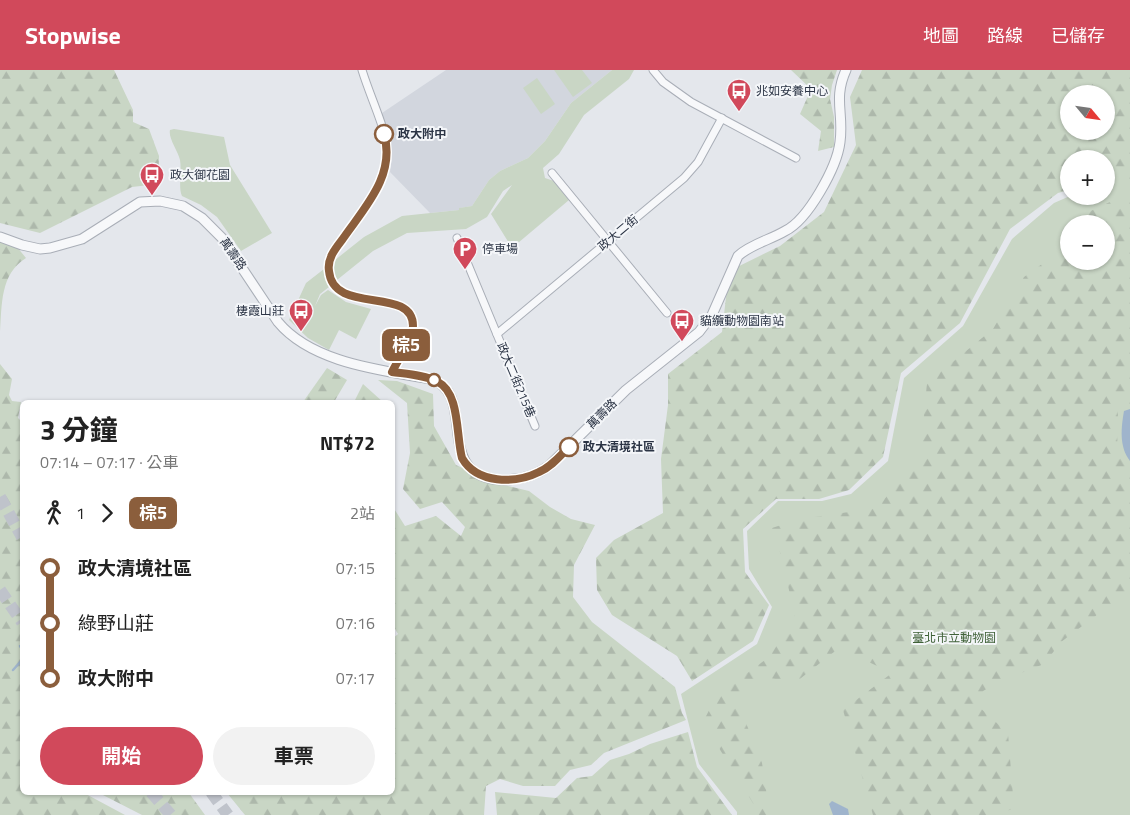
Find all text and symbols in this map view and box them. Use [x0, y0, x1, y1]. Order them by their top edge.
text: Stopwise [25, 17, 121, 53]
text: 地圖 [923, 22, 959, 49]
text: 路線 [987, 22, 1023, 49]
text: 已儲存 [1051, 22, 1105, 49]
bus stop icon: 兆如安養中心 [726, 78, 752, 112]
place label: 兆如安養中心 [756, 81, 828, 100]
north arrow [1060, 85, 1115, 140]
map controls [1060, 85, 1115, 270]
marker: 政大附中 [374, 124, 394, 144]
place label: 政大附中 [398, 124, 446, 143]
button: + [1060, 150, 1115, 205]
bus stop icon: 政大御花園 [139, 162, 165, 196]
place label: 政大御花園 [170, 165, 230, 184]
street label: 政大二街 [593, 210, 642, 255]
button: − [1060, 215, 1115, 270]
street label: 萬壽路 [215, 234, 252, 274]
parking icon: 停車場 [452, 236, 478, 270]
place label: 停車場 [482, 239, 518, 258]
bus stop icon: 棲霞山莊 [288, 298, 314, 332]
place label: 棲霞山莊 [236, 301, 284, 320]
bus stop icon: 貓纜動物園南站 [669, 308, 695, 342]
place label: 貓纜動物園南站 [700, 311, 784, 330]
line badge: 棕5 [384, 329, 428, 361]
text: 棕5 [392, 331, 420, 358]
street label: 政大二街215巷 [492, 339, 541, 420]
unlabelled marker [427, 373, 441, 387]
street label: 萬壽路 [582, 394, 621, 433]
text: 3 分鐘 [40, 408, 118, 451]
text: NT$72 [320, 428, 375, 457]
marker: 政大清境社區 [559, 437, 579, 457]
place label: 政大清境社區 [583, 437, 655, 456]
text: 07:14 – 07:17 · 公車 [40, 450, 178, 474]
icon: walk [40, 499, 68, 527]
icon: forward [93, 499, 121, 527]
text: 棕5 [139, 499, 167, 526]
text: 1 [76, 501, 85, 525]
text: 2站 [350, 501, 375, 525]
text: 政大清境社區 [78, 553, 192, 582]
text: 07:15 [336, 556, 375, 580]
text: 綠野山莊 [78, 608, 154, 637]
text: 07:16 [336, 611, 375, 635]
park label: 臺北市立動物園 [912, 628, 996, 647]
text: 政大附中 [78, 663, 154, 692]
text: 07:17 [336, 666, 375, 690]
button: 開始 [40, 727, 203, 785]
button: 車票 [213, 727, 375, 785]

